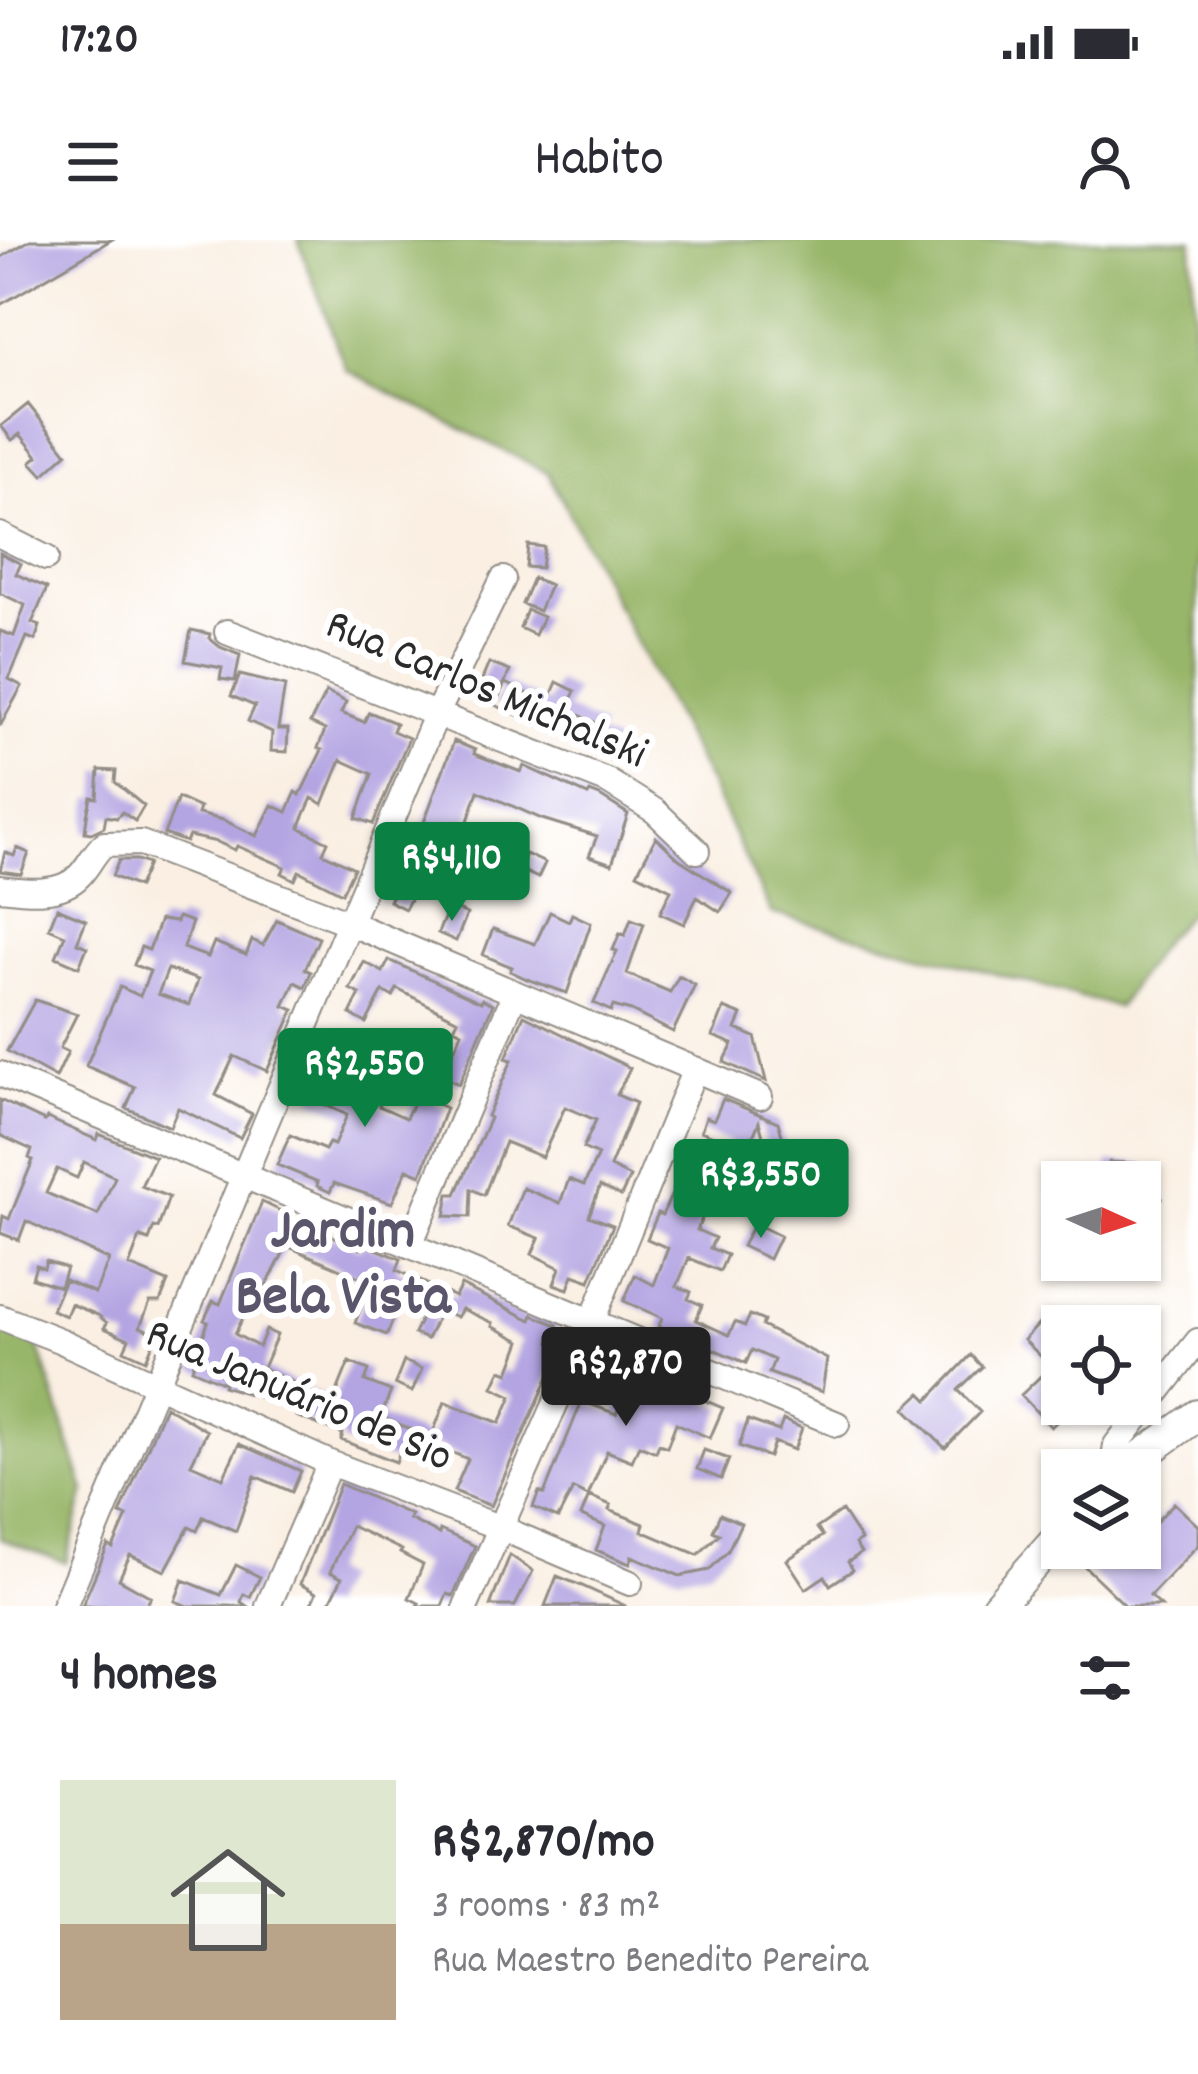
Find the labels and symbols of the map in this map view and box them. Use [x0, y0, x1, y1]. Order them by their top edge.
street label: Rua Carlos Michalski [314, 595, 656, 789]
pin: R$4,110 [341, 822, 563, 924]
pin: R$2,550 [254, 1028, 476, 1130]
pin: R$3,550 [650, 1139, 872, 1241]
north arrow [1041, 1161, 1161, 1281]
district label: Jardim Bela Vista [235, 1194, 453, 1342]
street label: Rua Januário de Sio [135, 1305, 461, 1491]
pin: R$2,870 [515, 1327, 737, 1429]

